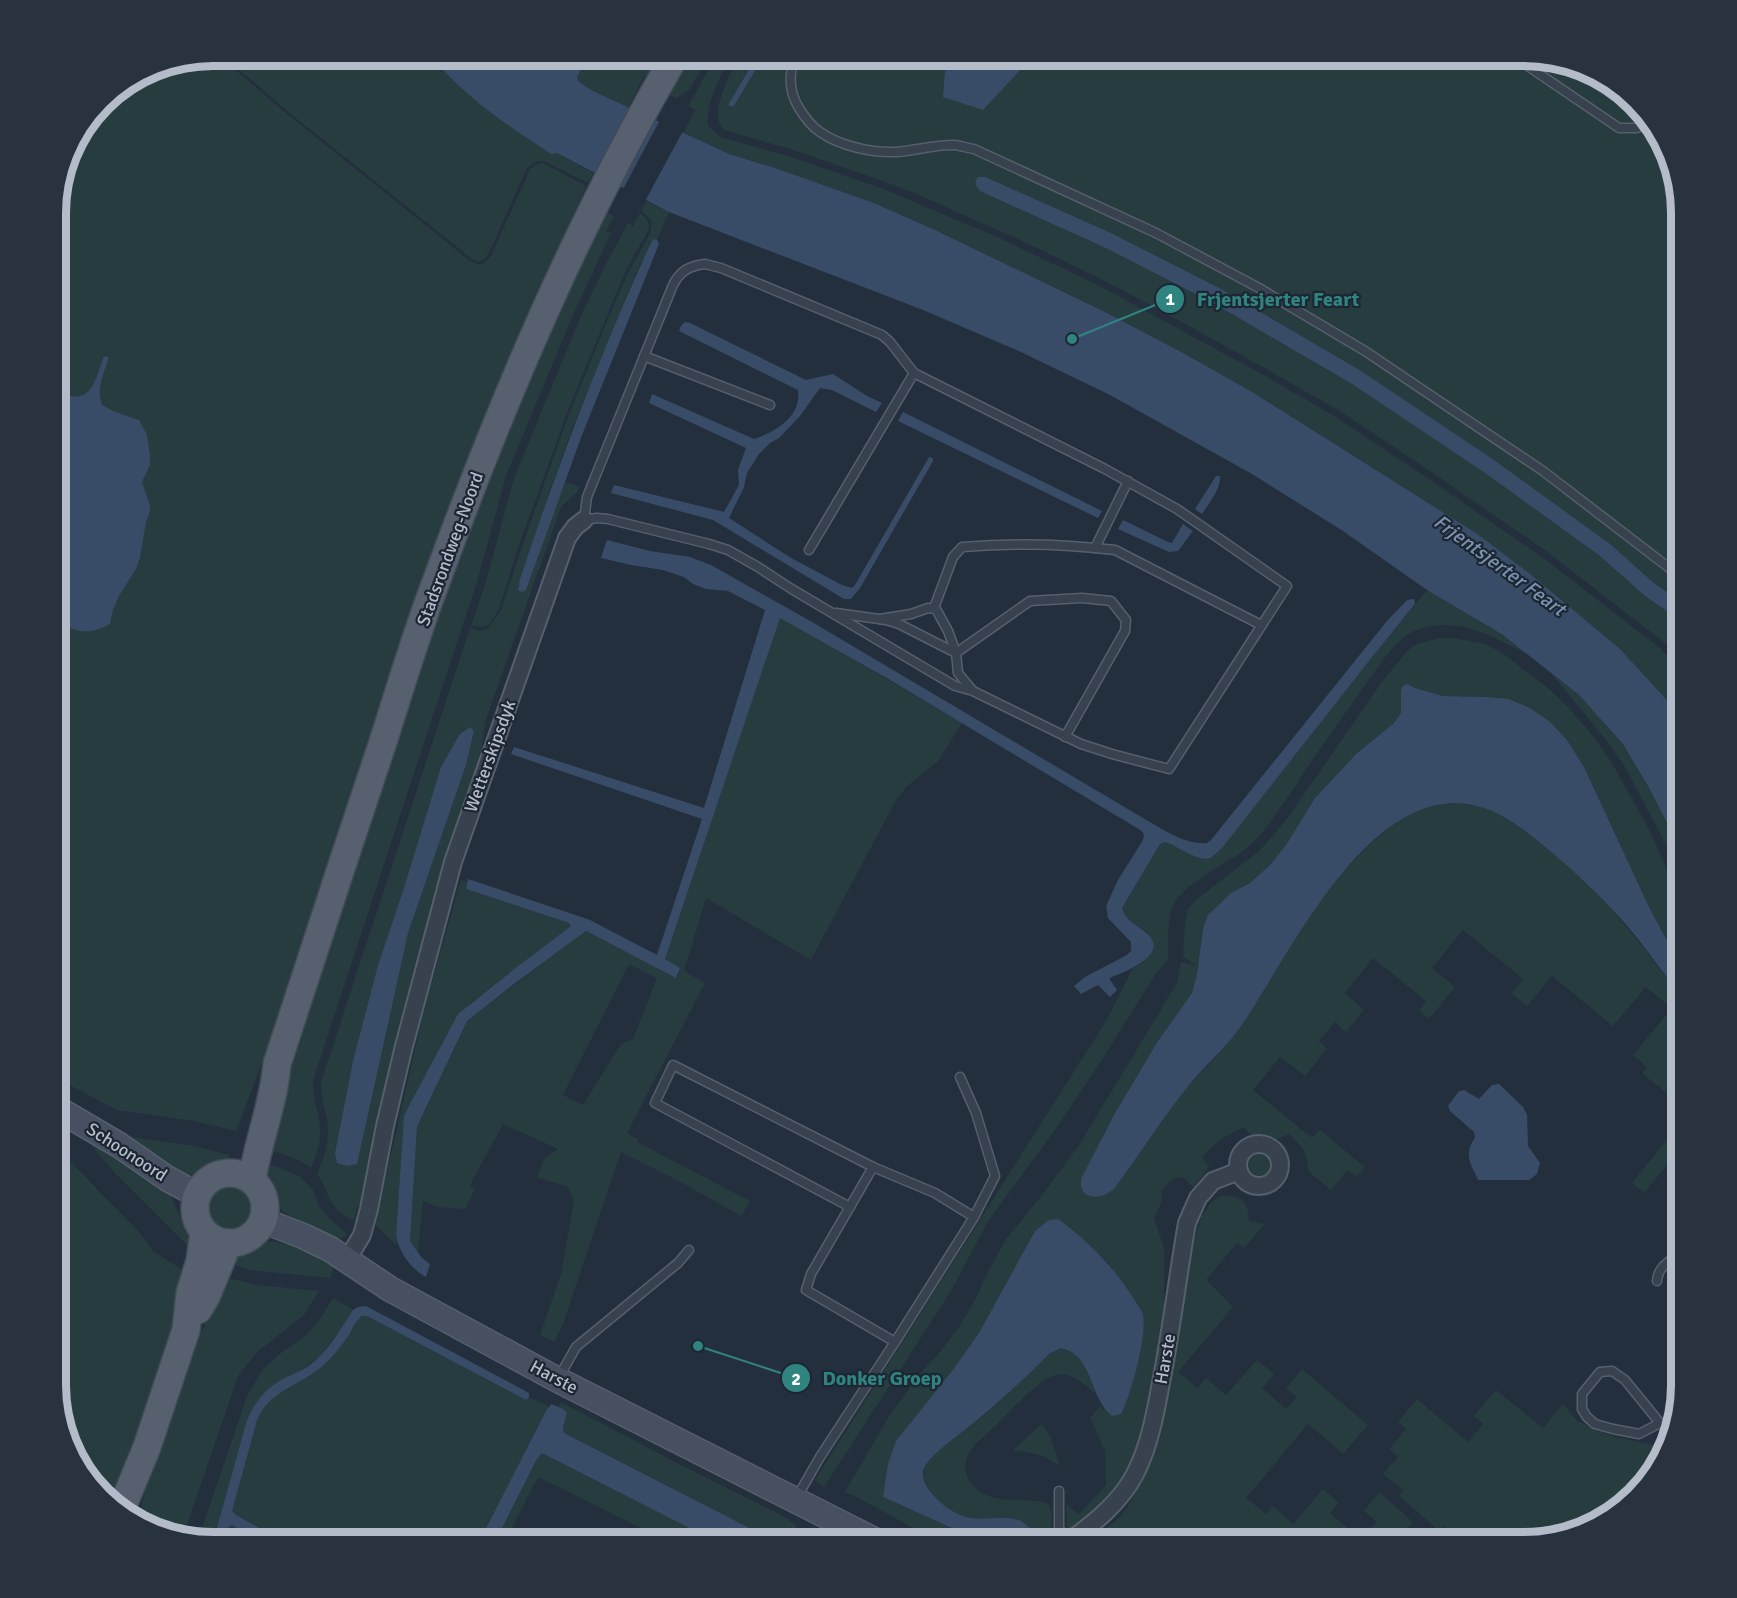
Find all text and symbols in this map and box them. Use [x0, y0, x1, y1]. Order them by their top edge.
callout: Frjentsjerter Feart [1155, 280, 1371, 318]
text: Frjentsjerter Feart [1197, 287, 1360, 312]
text: 1 [1165, 288, 1175, 310]
street label: Stadsrondweg-Noord [412, 469, 488, 629]
water label: Frjentsjerter Feart [1429, 509, 1572, 623]
street label: Wetterskipsdyk [460, 697, 520, 815]
street label: Schoonoord [83, 1118, 171, 1186]
street label: Harste [1150, 1332, 1180, 1386]
street label: Harste [526, 1355, 582, 1399]
callout: Donker Groep [781, 1359, 954, 1397]
text: Donker Groep [823, 1366, 942, 1391]
text: 2 [791, 1368, 801, 1390]

